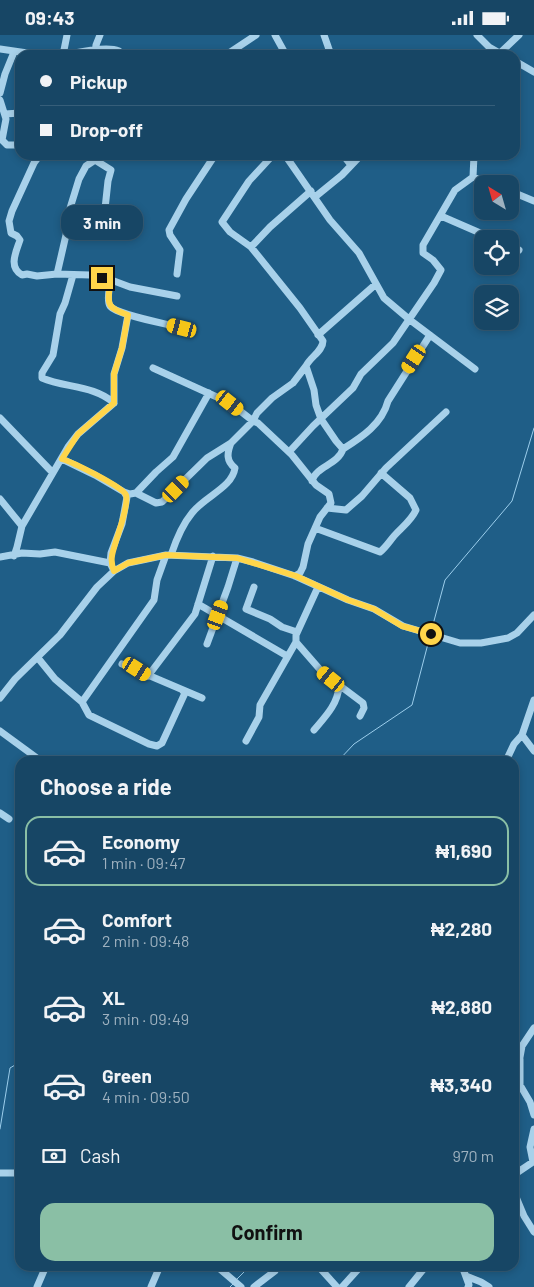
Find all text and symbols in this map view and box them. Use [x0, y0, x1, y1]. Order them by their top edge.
text: 09:43 [25, 6, 75, 29]
text: Pickup [70, 70, 128, 93]
text: Drop-off [70, 118, 143, 141]
north arrow [474, 175, 519, 220]
map controls [474, 175, 519, 330]
callout: 3 min [61, 205, 143, 241]
text: 3 min [83, 213, 121, 232]
button: locate [474, 230, 519, 275]
route end [91, 267, 113, 289]
button: layers [474, 285, 519, 330]
car [165, 317, 198, 339]
car [399, 342, 428, 376]
car [213, 388, 246, 418]
car [160, 473, 191, 505]
car [205, 598, 230, 632]
route start [420, 623, 442, 645]
car [120, 655, 153, 683]
car [314, 664, 347, 694]
text: Choose a ride [40, 773, 172, 799]
icon: car [42, 829, 87, 874]
text: Economy [102, 830, 180, 853]
text: ₦1,690 [435, 839, 492, 862]
text: 1 min · 09:47 [102, 853, 185, 872]
icon: car [42, 907, 87, 952]
text: Comfort [102, 908, 172, 931]
text: ₦2,280 [431, 917, 492, 940]
text: 2 min · 09:48 [102, 931, 189, 950]
icon: car [42, 985, 87, 1030]
text: XL [102, 986, 125, 1009]
text: ₦2,880 [431, 995, 492, 1018]
text: 3 min · 09:49 [102, 1009, 189, 1028]
icon: car [42, 1063, 87, 1108]
text: Green [102, 1064, 152, 1087]
text: ₦3,340 [430, 1073, 492, 1096]
text: 4 min · 09:50 [102, 1087, 190, 1106]
icon: cash [40, 1142, 68, 1170]
text: Cash [80, 1144, 121, 1167]
text: 970 m [453, 1146, 494, 1165]
button: Confirm [40, 1203, 494, 1261]

